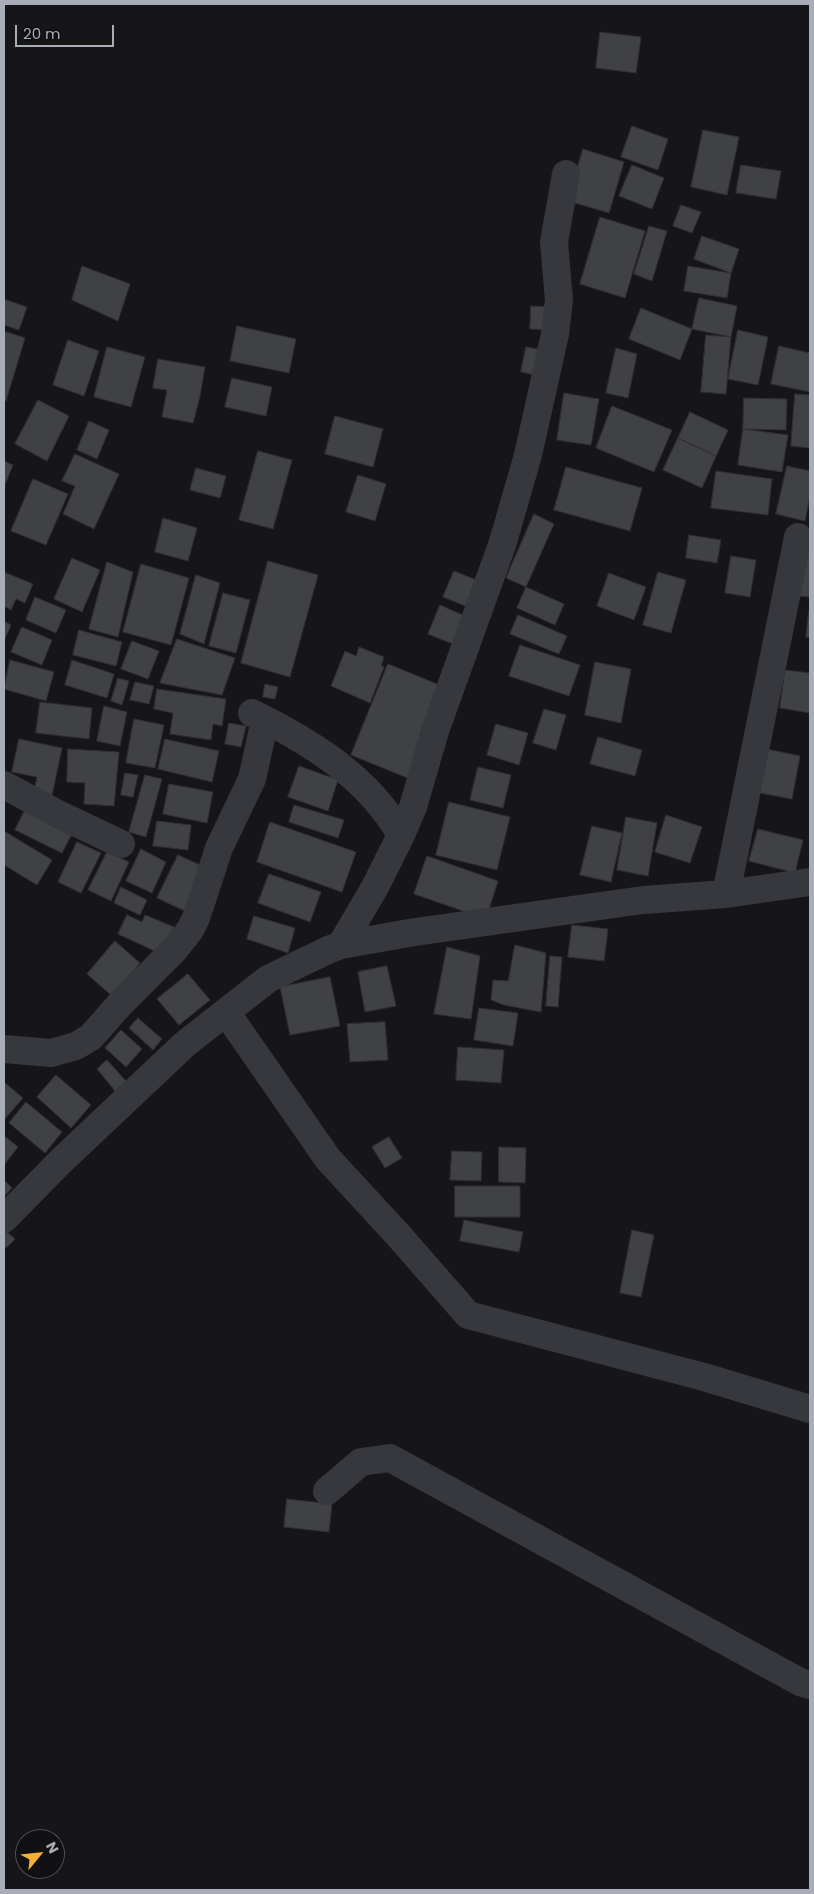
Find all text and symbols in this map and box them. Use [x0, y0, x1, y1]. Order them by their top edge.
scale bar [18, 15, 116, 47]
text: 20 m [23, 23, 61, 44]
north arrow [15, 1829, 65, 1879]
text: N [41, 1838, 64, 1857]

